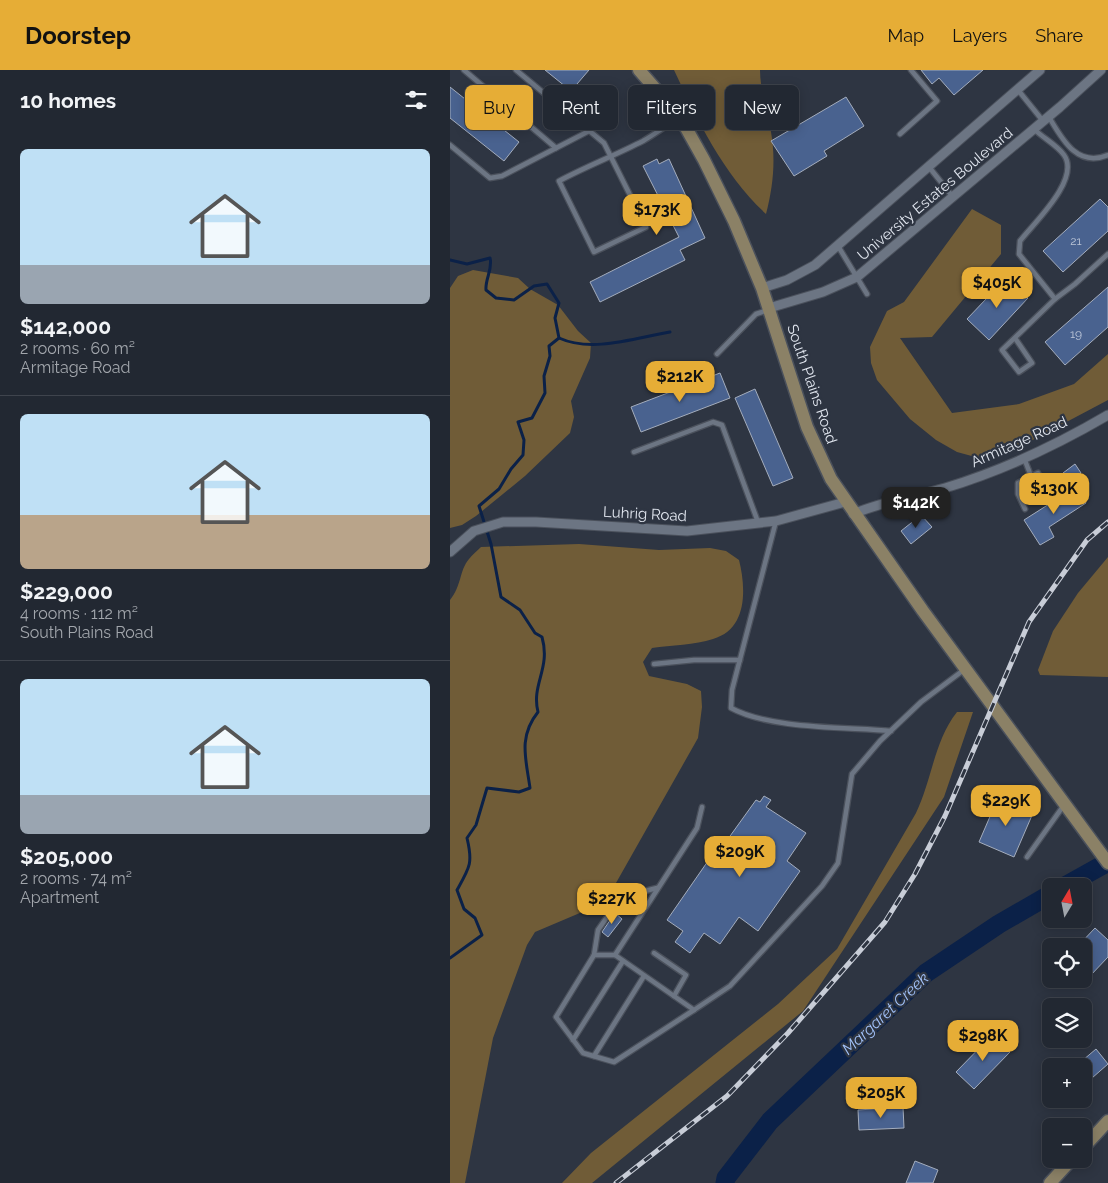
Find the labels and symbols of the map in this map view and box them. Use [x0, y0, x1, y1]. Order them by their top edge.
street label: University Estates Boulevard [854, 124, 1016, 264]
pin: $173K [622, 194, 692, 236]
house number: 21 [1070, 234, 1082, 248]
pin: $405K [962, 266, 1032, 309]
street label: South Plains Road [783, 322, 841, 446]
house number: 19 [1070, 327, 1082, 341]
pin: $212K [645, 360, 715, 403]
street label: Armitage Road [968, 413, 1070, 471]
pin: $130K [1019, 472, 1089, 515]
pin: $142K [881, 486, 951, 529]
street label: Luhrig Road [603, 503, 687, 525]
pin: $229K [971, 784, 1041, 827]
pin: $209K [705, 836, 775, 878]
north arrow [1042, 878, 1092, 928]
pin: $227K [577, 882, 647, 925]
water label: Margaret Creek [838, 968, 933, 1058]
pin: $298K [948, 1020, 1018, 1062]
pin: $205K [846, 1076, 916, 1119]

